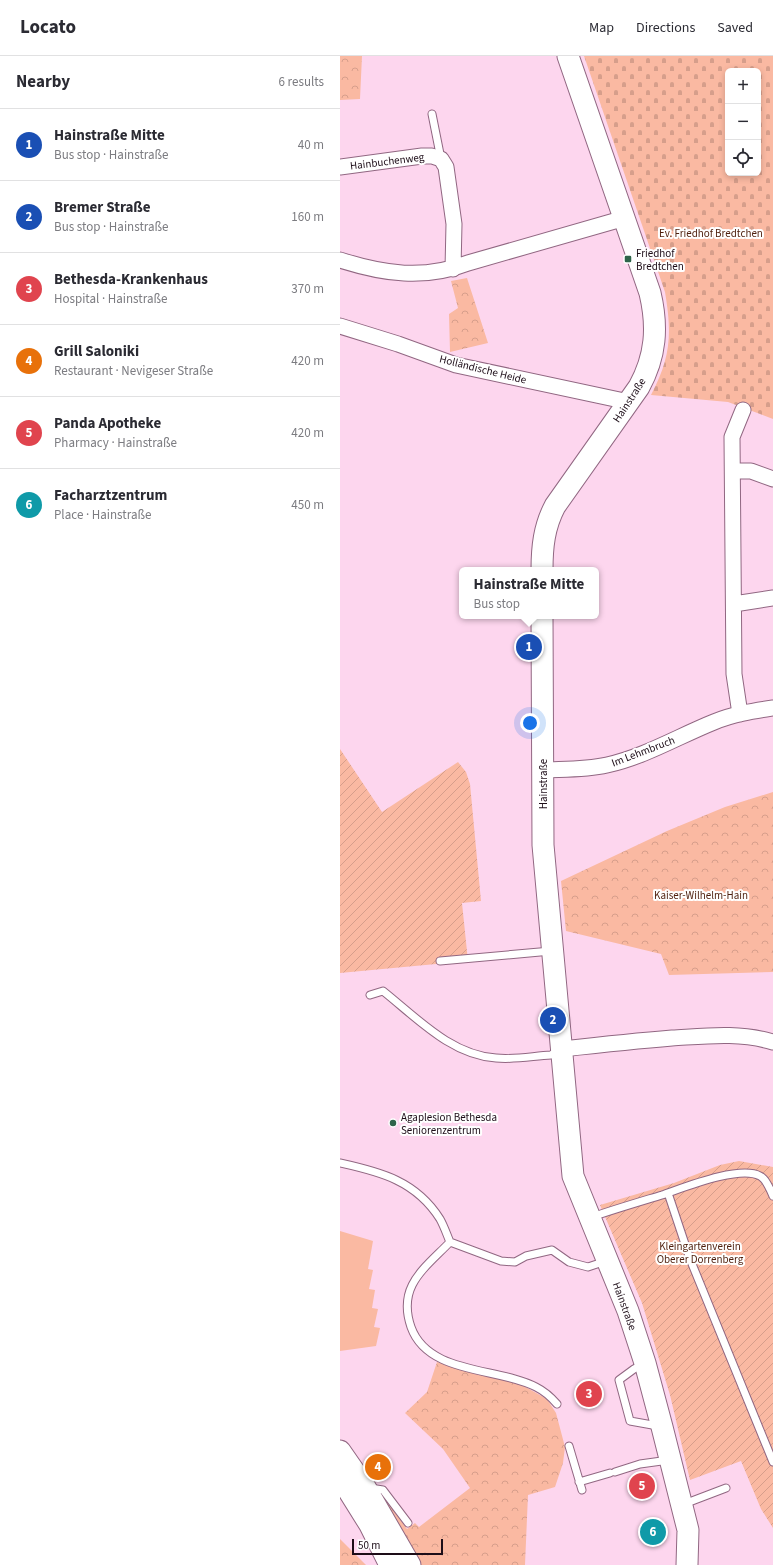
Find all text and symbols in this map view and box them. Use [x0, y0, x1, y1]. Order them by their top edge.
text: Locato [20, 14, 76, 41]
text: Map [589, 18, 614, 38]
text: Directions [636, 18, 695, 38]
text: Saved [717, 18, 753, 38]
map controls [725, 68, 761, 176]
button: + [725, 68, 761, 104]
text: Nearby [16, 70, 70, 94]
text: 6 results [279, 73, 324, 91]
button: − [725, 104, 761, 140]
text: Hainstraße Mitte [54, 125, 165, 146]
text: 1 [26, 136, 32, 154]
text: 40 m [298, 136, 324, 154]
button: locate [725, 140, 761, 176]
text: Bus stop · Hainstraße [54, 146, 168, 164]
street label: Hainbuchenweg [349, 149, 426, 173]
text: Bremer Straße [54, 197, 151, 218]
text: 2 [26, 208, 32, 226]
text: 160 m [291, 208, 324, 226]
text: Bus stop · Hainstraße [54, 218, 168, 236]
park label: Ev. Friedhof Bredtchen [659, 226, 763, 241]
place label: Friedhof Bredtchen [636, 246, 684, 274]
marker: Friedhof Bredtchen [623, 254, 633, 264]
text: Bethesda-Krankenhaus [54, 269, 208, 290]
text: 3 [26, 280, 32, 298]
text: 370 m [291, 280, 324, 298]
text: Hospital · Hainstraße [54, 290, 167, 308]
text: Grill Saloniki [54, 341, 139, 362]
street label: Holländische Heide [438, 351, 529, 388]
text: 4 [26, 352, 32, 370]
text: 420 m [291, 352, 324, 370]
text: Restaurant · Nevigeser Straße [54, 362, 213, 380]
street label: Hainstraße [609, 375, 650, 426]
text: Panda Apotheke [54, 413, 161, 434]
text: 5 [26, 424, 32, 442]
text: 420 m [291, 424, 324, 442]
text: Pharmacy · Hainstraße [54, 434, 177, 452]
text: Facharztzentrum [54, 485, 167, 506]
text: 6 [26, 496, 32, 514]
text: 450 m [291, 496, 324, 514]
text: Place · Hainstraße [54, 506, 151, 524]
popup [459, 567, 599, 619]
text: Hainstraße Mitte [474, 574, 584, 595]
text: Bus stop [474, 595, 520, 613]
pin: 1 [516, 632, 542, 662]
your location [520, 713, 540, 733]
street label: Im Lehmbruch [609, 732, 677, 770]
street label: Hainstraße [536, 758, 551, 809]
park label: Kaiser-Wilhelm-Hain [654, 888, 748, 903]
pin: 2 [540, 1005, 566, 1035]
place label: Agaplesion Bethesda Seniorenzentrum [401, 1110, 497, 1138]
marker: Agaplesion Bethesda Seniorenzentrum [388, 1118, 398, 1128]
park label: Kleingartenverein Oberer Dorrenberg [657, 1239, 744, 1267]
street label: Hainstraße [609, 1280, 640, 1333]
pin: 3 [576, 1379, 602, 1409]
pin: 4 [365, 1452, 391, 1482]
pin: 5 [629, 1471, 655, 1501]
pin: 6 [640, 1517, 666, 1547]
scale bar [352, 1537, 443, 1556]
text: 50 m [358, 1538, 380, 1553]

